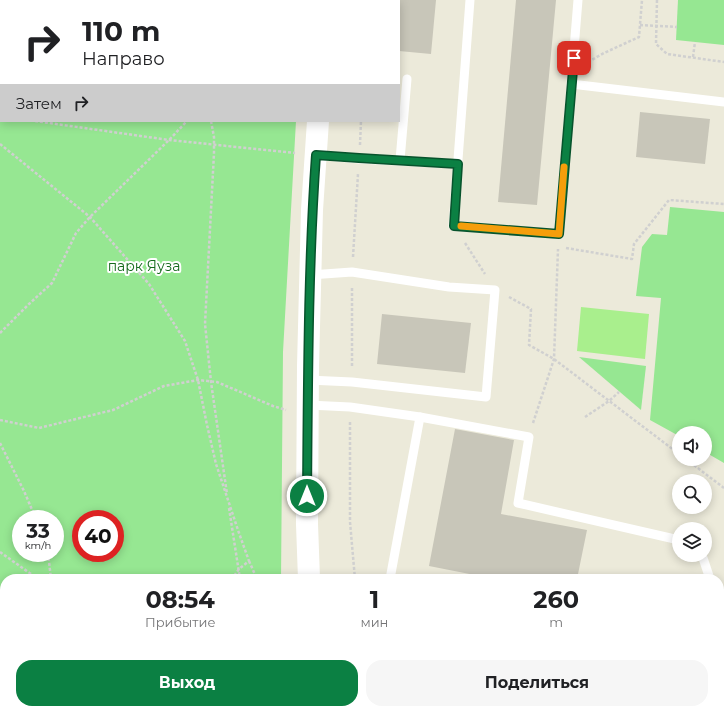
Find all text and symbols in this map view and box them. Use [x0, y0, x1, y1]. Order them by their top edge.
text: 110 m [82, 14, 160, 48]
icon: right [16, 16, 68, 68]
pin [557, 41, 591, 75]
icon: arrive [563, 47, 585, 69]
text: Направо [82, 48, 165, 70]
icon: right [70, 92, 92, 114]
text: Затем [16, 94, 62, 113]
park label: парк Яуза [108, 257, 180, 275]
map controls [672, 426, 712, 562]
button: sound [672, 426, 712, 466]
button: search [672, 474, 712, 514]
position arrow [286, 475, 328, 517]
speed limit sign: 40 [72, 510, 124, 562]
text: 33 [26, 519, 50, 543]
button: layers [672, 522, 712, 562]
text: km/h [25, 539, 51, 552]
text: 08:54 [146, 585, 215, 614]
text: 1 [370, 585, 379, 614]
text: 260 [533, 585, 579, 614]
text: Прибытие [145, 614, 215, 630]
text: мин [360, 614, 388, 630]
text: m [549, 614, 563, 630]
button: Выход [16, 660, 358, 706]
button: Поделиться [366, 660, 708, 706]

